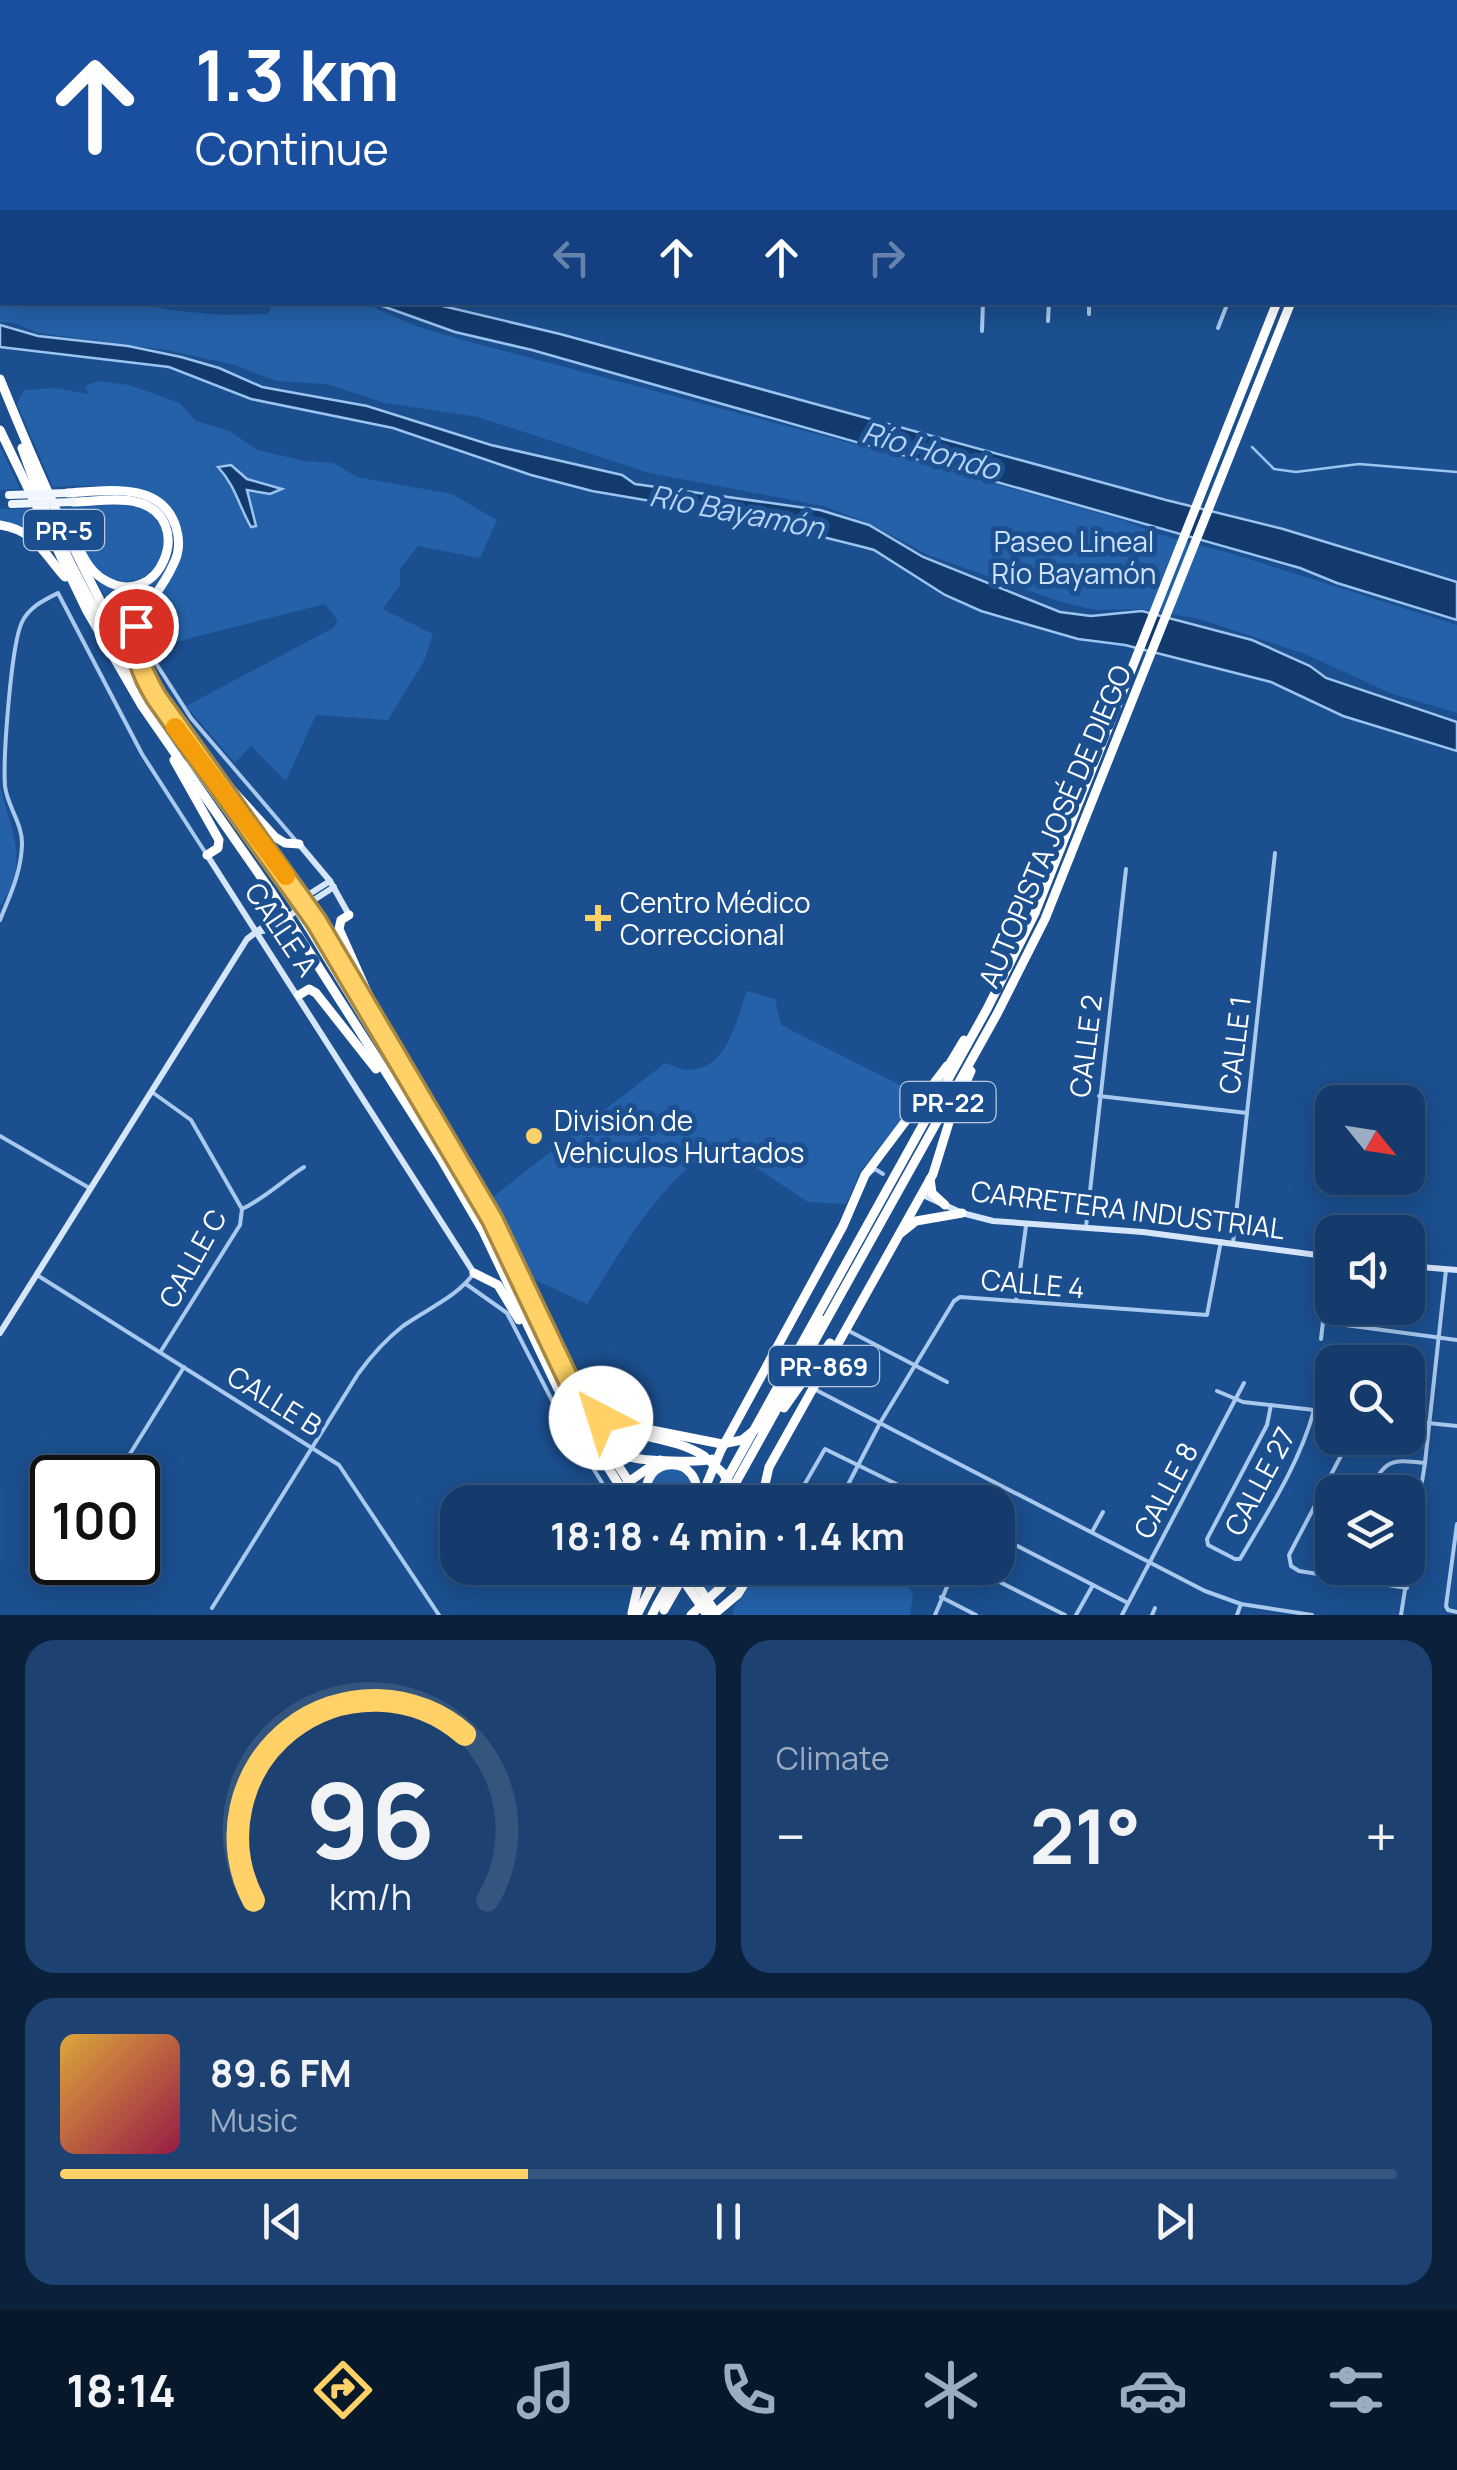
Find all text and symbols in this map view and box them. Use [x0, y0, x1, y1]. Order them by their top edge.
text: 1.3 km [195, 26, 399, 122]
icon: ahead [30, 40, 160, 170]
text: Continue [195, 117, 389, 179]
icon: left [544, 230, 599, 285]
icon: ahead [649, 230, 704, 285]
icon: ahead [754, 230, 809, 285]
icon: right [859, 230, 914, 285]
water label: Río Hondo [857, 411, 1007, 490]
water label: Río Bayamón [646, 474, 829, 548]
road number: PR-5 [24, 510, 104, 550]
park label: Paseo Lineal Río Bayamón [992, 522, 1156, 592]
pin [94, 584, 179, 669]
icon: arrive [109, 599, 164, 654]
street label: AUTOPISTA JOSÉ DE DIEGO [969, 659, 1139, 993]
street label: CALLE A [237, 875, 327, 983]
place label: Centro Médico Correccional [620, 883, 810, 953]
marker: Centro Médico Correccional [585, 905, 611, 931]
street label: CALLE 2 [1060, 992, 1110, 1100]
street label: CALLE 1 [1209, 994, 1259, 1096]
road number: PR-22 [900, 1082, 996, 1122]
north arrow [1315, 1085, 1425, 1195]
map controls [1315, 1085, 1425, 1585]
place label: División de Vehiculos Hurtados [554, 1101, 805, 1171]
marker: División de Vehiculos Hurtados [523, 1125, 545, 1147]
street label: CARRETERA INDUSTRIAL [969, 1171, 1287, 1247]
street label: CALLE C [149, 1202, 235, 1314]
button: sound [1315, 1215, 1425, 1325]
street label: CALLE 4 [980, 1260, 1086, 1306]
button: search [1315, 1345, 1425, 1455]
road number: PR-869 [769, 1346, 879, 1386]
street label: CALLE B [221, 1356, 329, 1444]
position arrow [549, 1366, 653, 1470]
street label: CALLE 27 [1215, 1420, 1303, 1542]
street label: CALLE 8 [1124, 1435, 1206, 1545]
speed limit sign: 100 [30, 1455, 160, 1585]
button: layers [1315, 1475, 1425, 1585]
text: 18:18 · 4 min · 1.4 km [550, 1509, 905, 1561]
text: Climate [776, 1736, 890, 1780]
text: 96 [306, 1747, 435, 1889]
text: 21° [1030, 1784, 1141, 1887]
text: − [776, 1798, 806, 1874]
text: + [1365, 1798, 1397, 1874]
text: km/h [329, 1872, 412, 1921]
text: 89.6 FM [210, 2046, 352, 2098]
text: Music [210, 2098, 298, 2142]
icon: previous [255, 2194, 310, 2249]
icon: pause [701, 2194, 756, 2249]
icon: next [1147, 2194, 1202, 2249]
icon: directions [308, 2355, 378, 2425]
icon: music [511, 2355, 581, 2425]
icon: phone [713, 2355, 783, 2425]
icon: climate [916, 2355, 986, 2425]
icon: car [1118, 2355, 1188, 2425]
icon: filters [1321, 2355, 1391, 2425]
text: 18:14 [66, 2359, 176, 2421]

